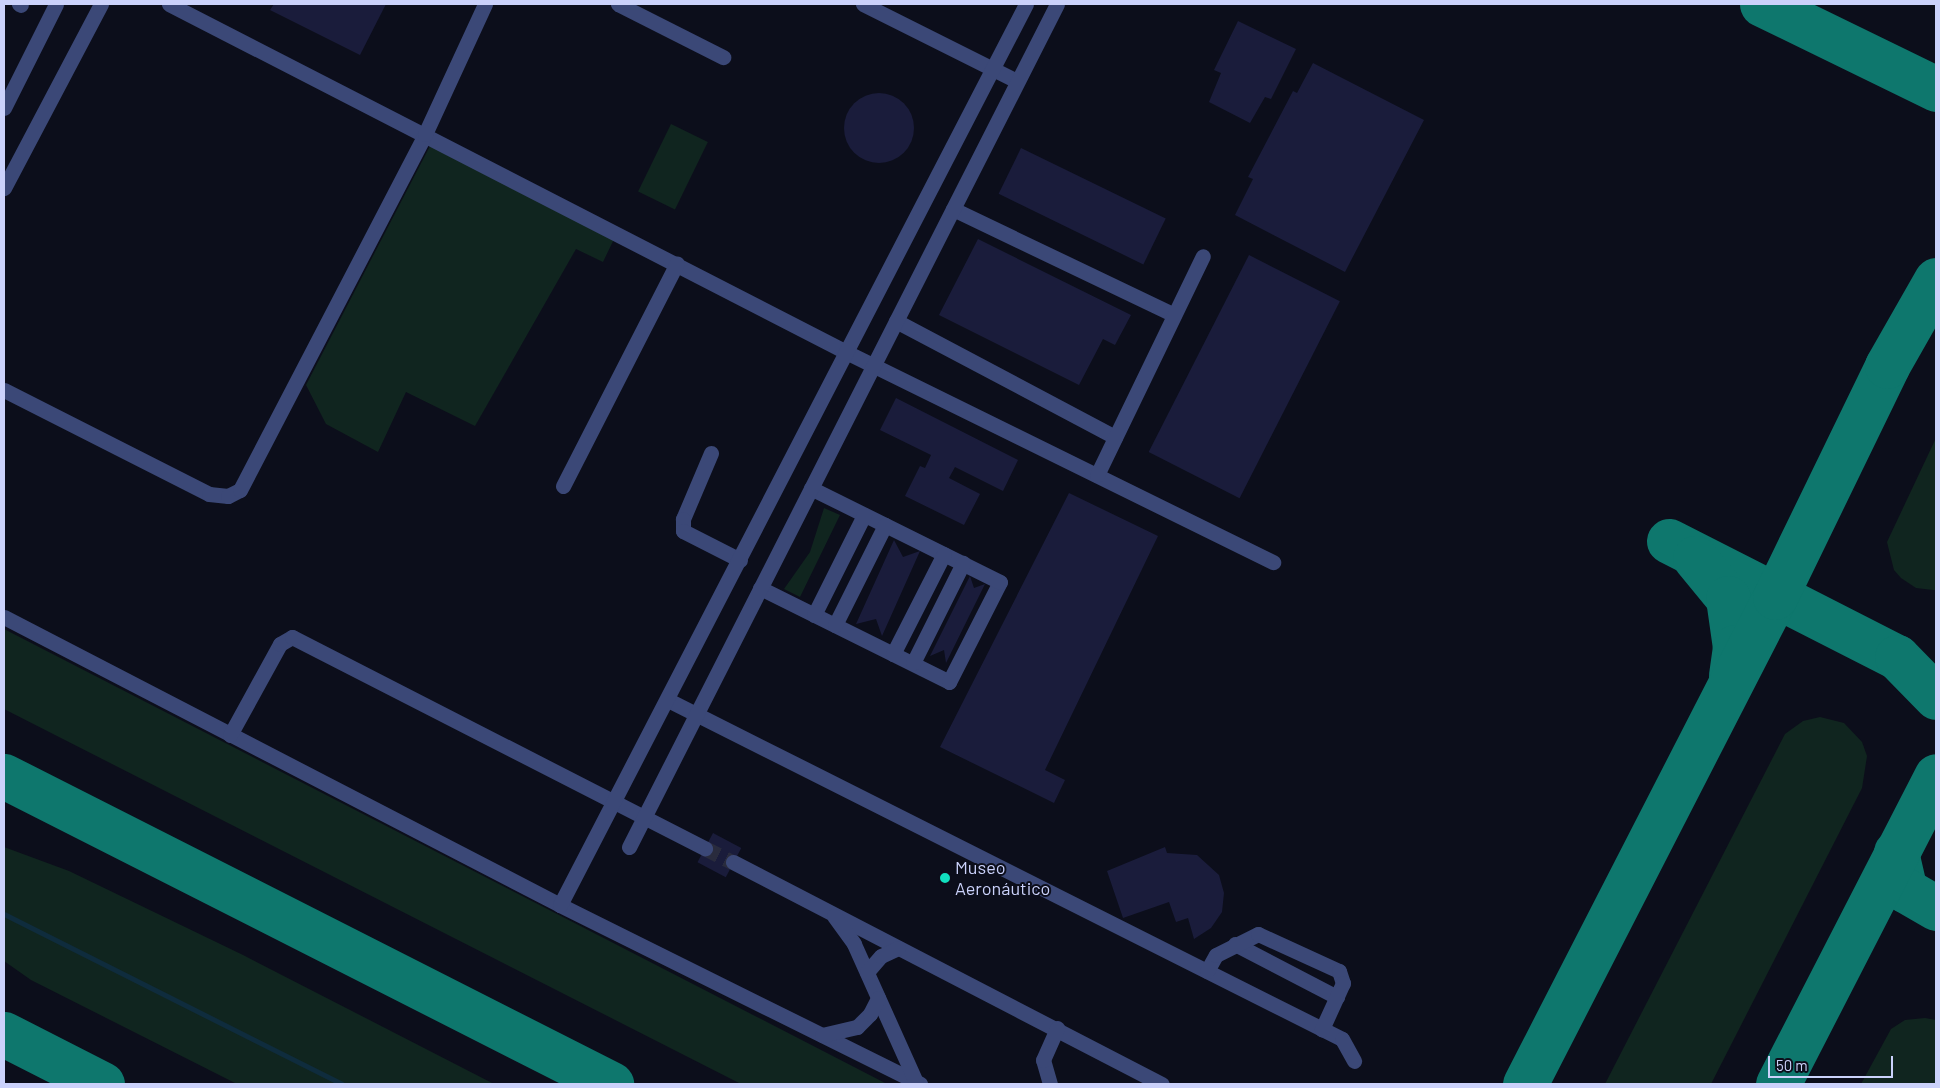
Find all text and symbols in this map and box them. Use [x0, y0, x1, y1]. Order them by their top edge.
place label: Museo Aeronáutico [955, 857, 1050, 900]
marker: Museo Aeronáutico [939, 872, 951, 884]
scale bar [1770, 1046, 1895, 1078]
text: 50 m [1776, 1056, 1808, 1074]

